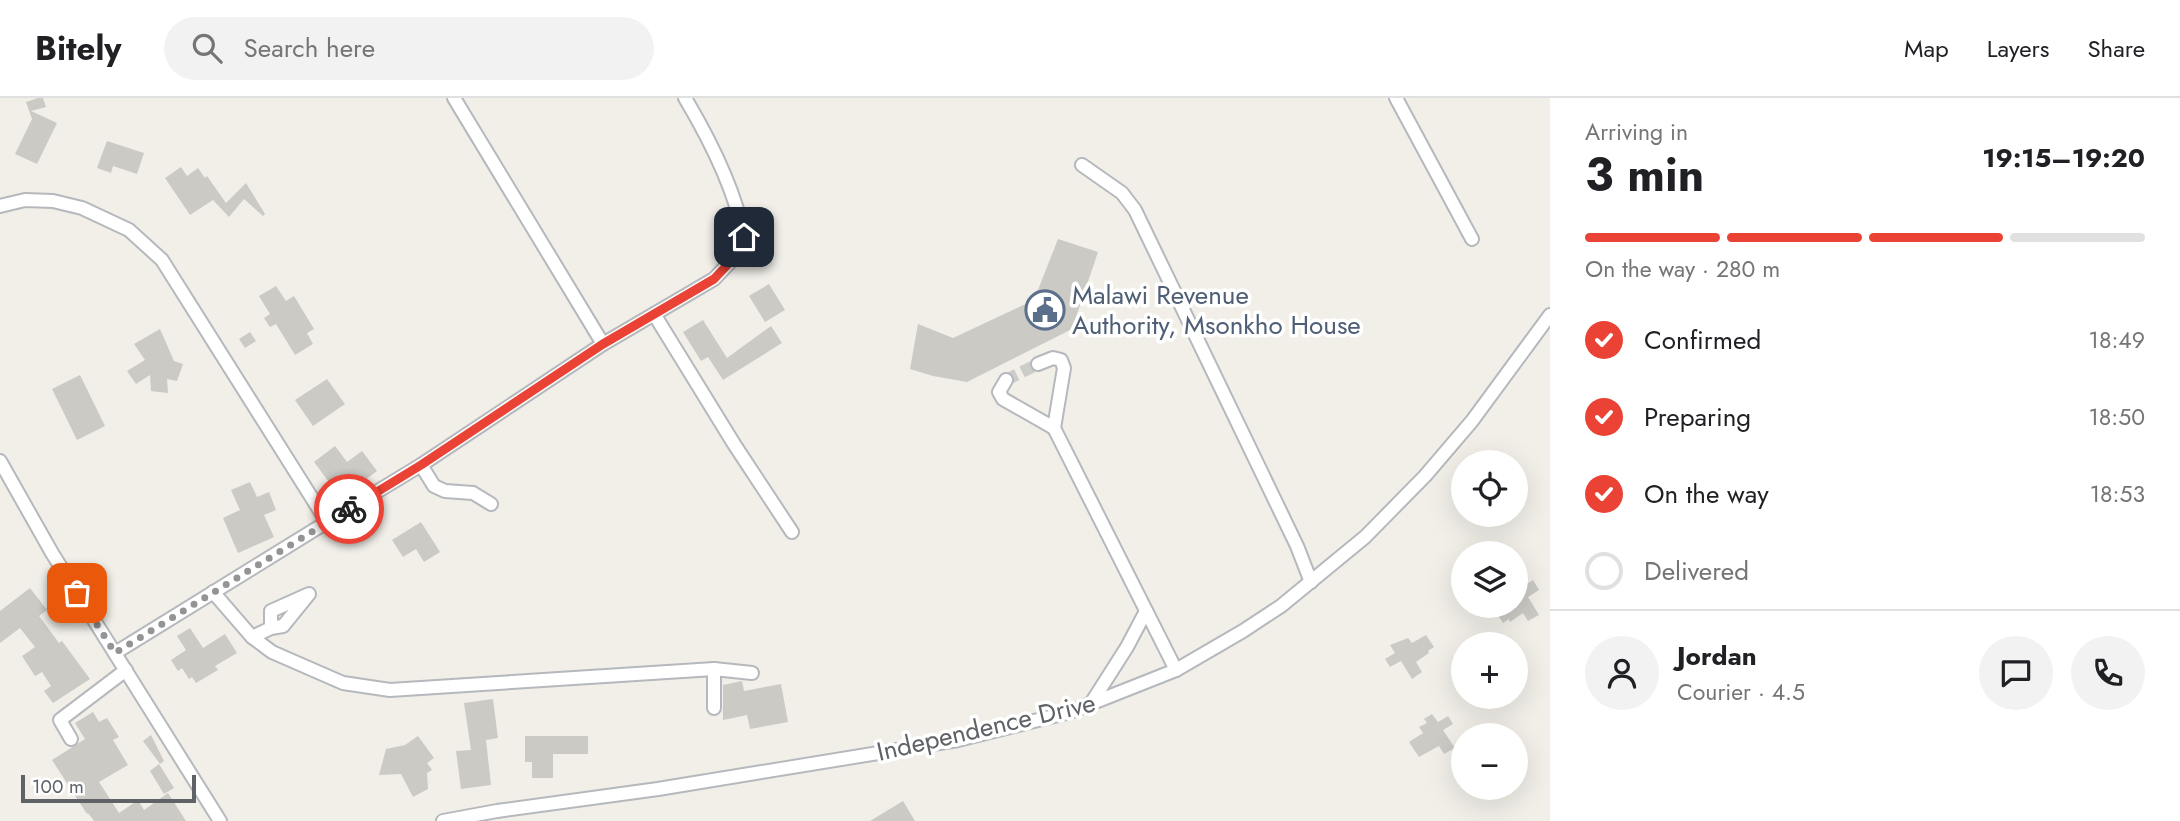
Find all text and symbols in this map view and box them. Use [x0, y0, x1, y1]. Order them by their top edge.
search box [164, 17, 654, 80]
text: Bitely [35, 25, 122, 72]
icon: search [188, 29, 226, 67]
text: Search here [244, 29, 375, 67]
text: Map [1904, 31, 1949, 66]
text: Layers [1987, 31, 2049, 66]
text: Share [2087, 31, 2145, 66]
text: Arriving in [1585, 115, 1688, 149]
text: 19:15–19:20 [1982, 139, 2145, 177]
text: 3 min [1585, 142, 1704, 208]
pin [714, 207, 774, 267]
icon: home [725, 218, 763, 256]
text: On the way · 280 m [1585, 252, 1780, 286]
place label: Malawi Revenue Authority, Msonkho House [1072, 276, 1361, 344]
public building icon: Malawi Revenue Authority, Msonkho House [1024, 289, 1066, 331]
icon: check [1585, 321, 1623, 359]
text: Confirmed [1644, 321, 1761, 359]
text: 18:49 [2089, 323, 2145, 357]
icon: check [1585, 398, 1623, 436]
text: Preparing [1644, 398, 1751, 436]
text: 18:50 [2088, 400, 2145, 434]
map controls [1451, 450, 1528, 800]
button: locate [1451, 450, 1528, 527]
courier [314, 474, 384, 544]
icon: check [1585, 475, 1623, 513]
text: On the way [1644, 475, 1769, 513]
text: 18:53 [2090, 477, 2145, 511]
icon: bike [330, 490, 368, 528]
button: layers [1451, 541, 1528, 618]
text: Delivered [1644, 552, 1749, 590]
pin [47, 563, 107, 623]
icon: bag [58, 574, 96, 612]
button: + [1451, 632, 1528, 709]
button: person [1585, 636, 1659, 710]
button: chat [1979, 636, 2053, 710]
button: phone [2071, 636, 2145, 710]
text: Jordan [1677, 637, 1757, 675]
text: Courier · 4.5 [1677, 675, 1805, 709]
street label: Independence Drive [873, 683, 1099, 771]
button: − [1451, 723, 1528, 800]
scale bar [21, 772, 196, 804]
text: 100 m [32, 773, 84, 800]

